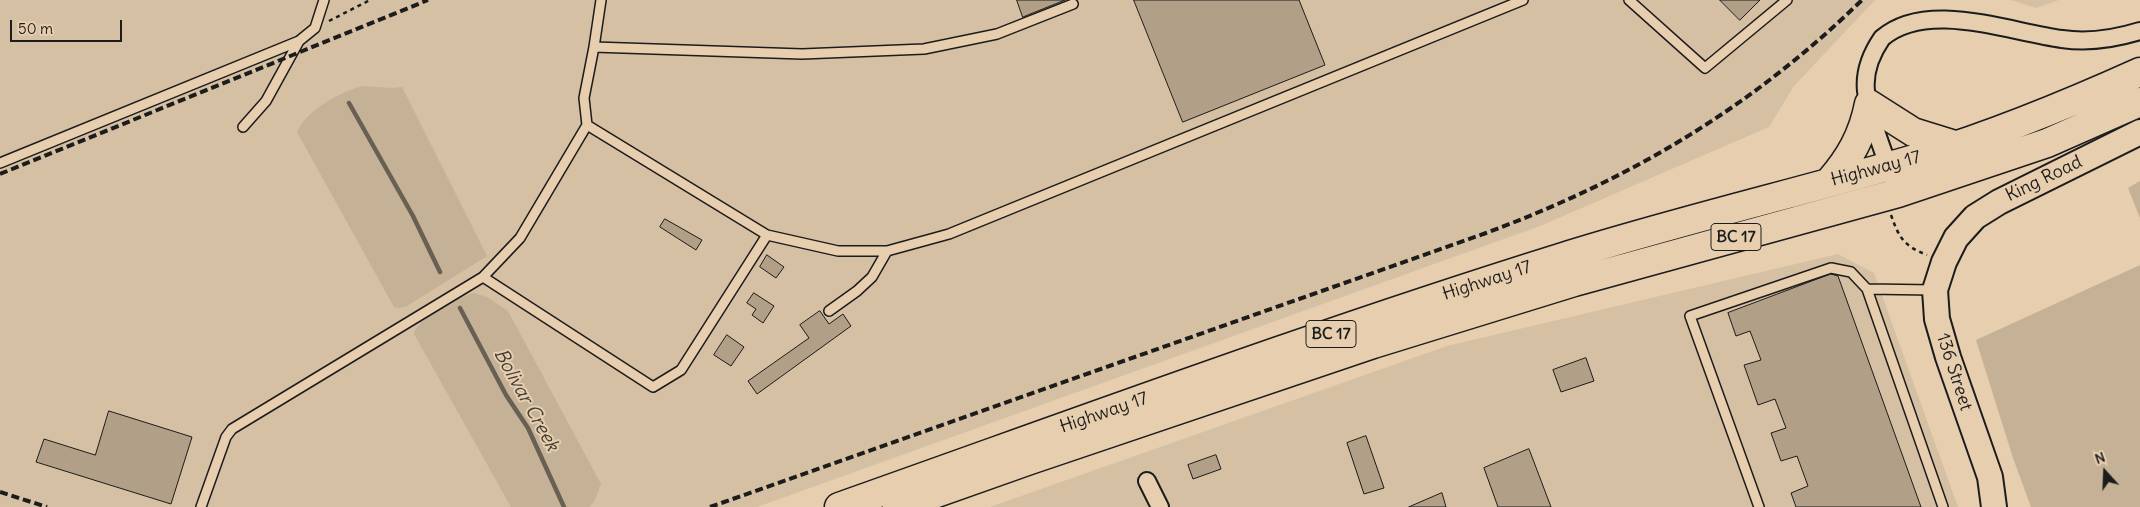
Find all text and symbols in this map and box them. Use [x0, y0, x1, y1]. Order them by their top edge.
scale bar [12, 10, 125, 42]
text: 50 m [18, 19, 53, 38]
street label: Highway 17 [1829, 147, 1923, 191]
street label: King Road [2002, 151, 2086, 207]
road number: BC 17 [1711, 223, 1761, 250]
street label: Highway 17 [1440, 257, 1534, 305]
road number: BC 17 [1306, 320, 1356, 348]
street label: 136 Street [1931, 331, 1977, 413]
water label: Bolivar Creek [488, 345, 564, 455]
street label: Highway 17 [1057, 388, 1151, 438]
north arrow [2080, 447, 2130, 497]
text: N [2092, 448, 2107, 468]

